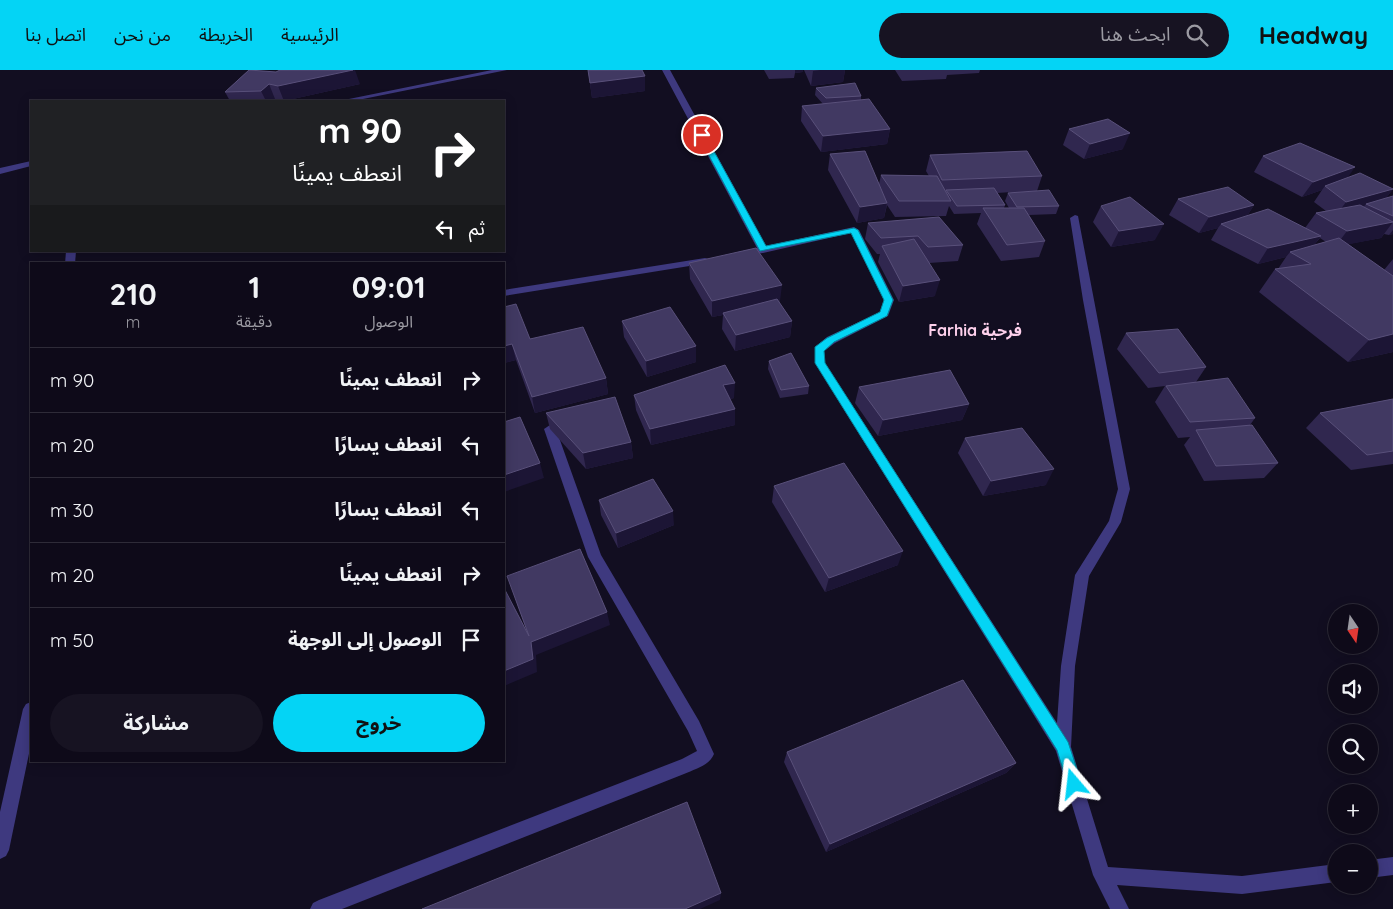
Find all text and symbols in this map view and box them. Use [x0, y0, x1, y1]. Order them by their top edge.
search box [879, 13, 1229, 58]
text: Headway [1259, 20, 1368, 50]
icon: search [1183, 21, 1211, 49]
text: ابحث هنا [1100, 22, 1171, 46]
text: اتصل بنا [25, 23, 86, 46]
text: من نحن [114, 23, 171, 46]
text: الخريطة [199, 23, 253, 46]
text: الرئيسية [281, 23, 339, 46]
text: 90 m [319, 108, 402, 152]
pin [681, 114, 723, 156]
icon: right [420, 120, 485, 185]
icon: arrive [688, 121, 716, 149]
text: انعطف يمينًا [292, 159, 402, 187]
icon: left [431, 215, 459, 243]
text: ثم [469, 216, 485, 240]
text: 1 [248, 268, 260, 306]
text: 09:01 [352, 268, 426, 306]
text: 210 [109, 275, 157, 313]
text: دقيقة [236, 311, 272, 331]
text: الوصول [364, 311, 413, 331]
text: m [126, 312, 140, 332]
district label: Farhia فرحية [928, 320, 1022, 340]
icon: right [457, 366, 485, 394]
text: انعطف يمينًا [340, 367, 442, 391]
text: 90 m [50, 368, 94, 392]
icon: left [457, 431, 485, 459]
text: انعطف يسارًا [335, 432, 442, 456]
text: 20 m [50, 433, 94, 457]
icon: left [457, 496, 485, 524]
text: انعطف يسارًا [335, 497, 442, 521]
text: 30 m [50, 498, 94, 522]
icon: right [457, 561, 485, 589]
text: انعطف يمينًا [340, 562, 442, 586]
text: 20 m [50, 563, 94, 587]
north arrow [1328, 604, 1378, 654]
map controls [1328, 604, 1378, 894]
icon: arrive [457, 626, 485, 654]
text: الوصول إلى الوجهة [288, 627, 442, 651]
text: 50 m [50, 628, 94, 652]
button: sound [1328, 664, 1378, 714]
button: مشاركة [50, 694, 263, 752]
button: خروج [273, 694, 485, 752]
button: search [1328, 724, 1378, 774]
position arrow [1047, 757, 1099, 809]
button: + [1328, 784, 1378, 834]
button: − [1328, 844, 1378, 894]

